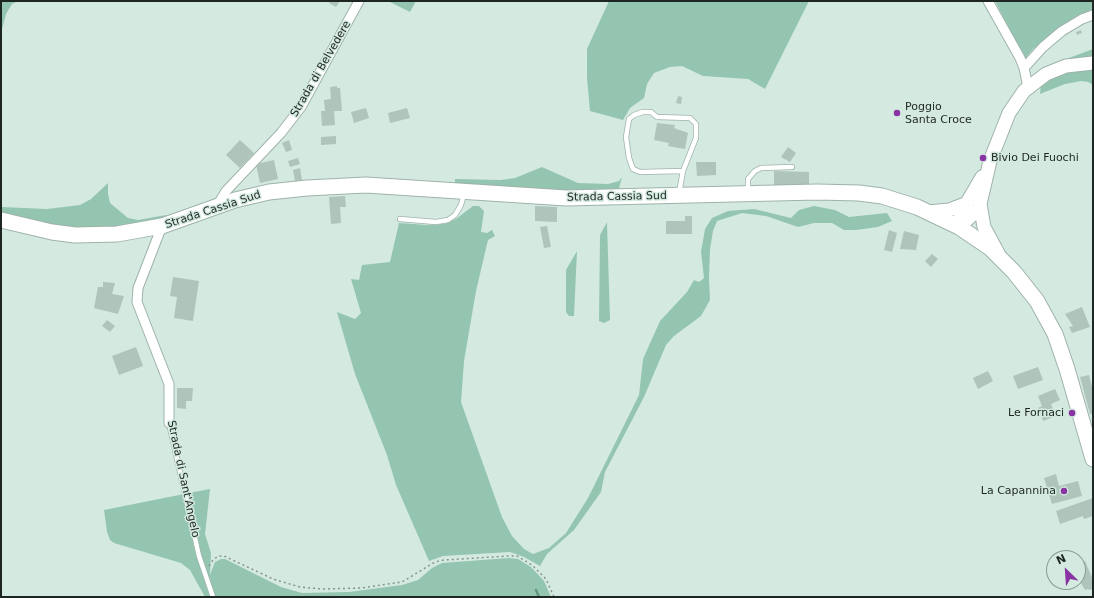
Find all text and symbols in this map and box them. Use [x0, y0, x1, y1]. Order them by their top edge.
street label: Strada di Belvedere [288, 19, 354, 119]
place label: Poggio Santa Croce [905, 100, 972, 126]
marker: Poggio Santa Croce [892, 108, 902, 118]
place label: Bivio Dei Fuochi [991, 151, 1079, 165]
marker: Bivio Dei Fuochi [978, 153, 988, 163]
street label: Strada Cassia Sud [163, 188, 263, 232]
street label: Strada Cassia Sud [567, 190, 667, 204]
place label: Le Fornaci [1008, 406, 1064, 420]
marker: Le Fornaci [1067, 408, 1077, 418]
street label: Strada di Sant'Angelo [164, 419, 202, 539]
place label: La Capannina [981, 484, 1056, 498]
marker: La Capannina [1059, 486, 1069, 496]
north arrow [1046, 550, 1086, 590]
text: N [1054, 552, 1068, 567]

